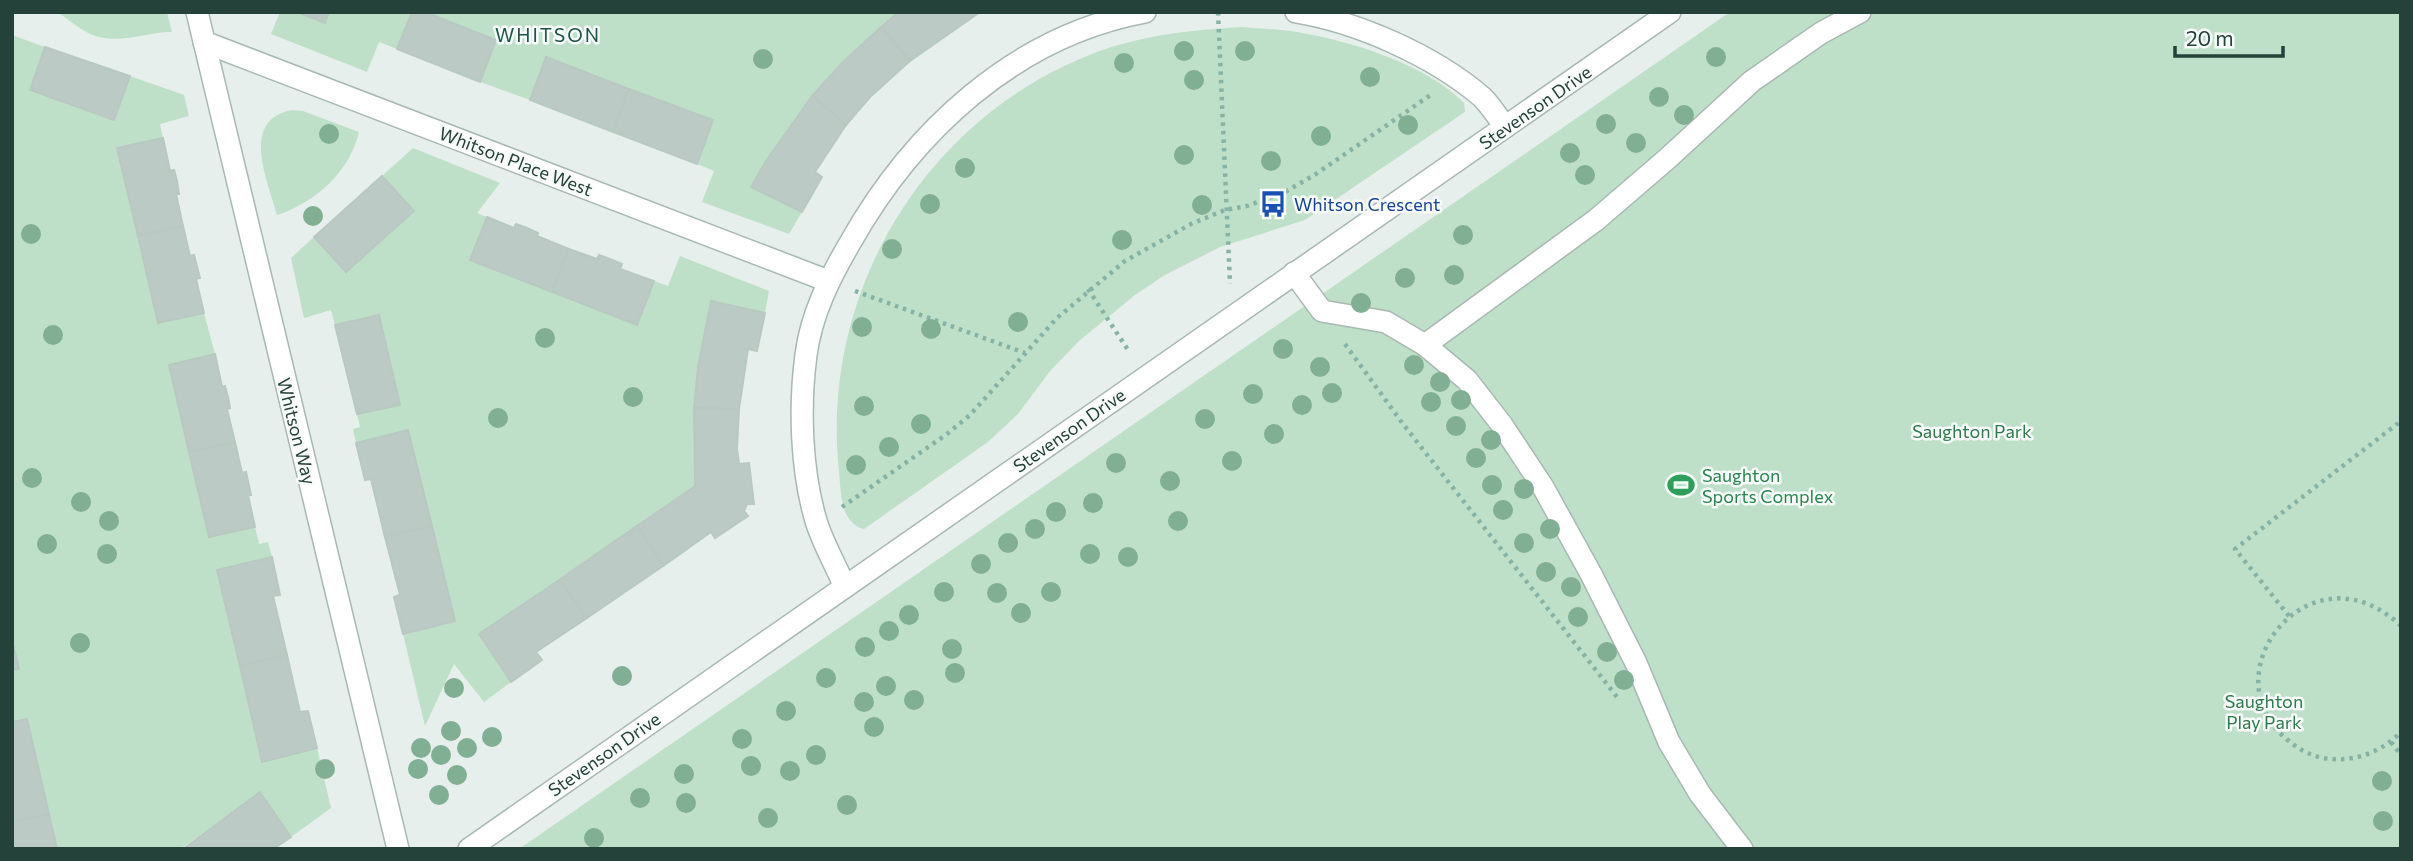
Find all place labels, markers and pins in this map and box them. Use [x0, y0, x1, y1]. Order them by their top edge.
bus stop icon: Whitson Crescent [1258, 189, 1288, 219]
place label: Whitson Crescent [1294, 193, 1440, 215]
place label: Saughton Sports Complex [1702, 464, 1834, 507]
sports icon: Saughton Sports Complex [1666, 470, 1696, 500]

